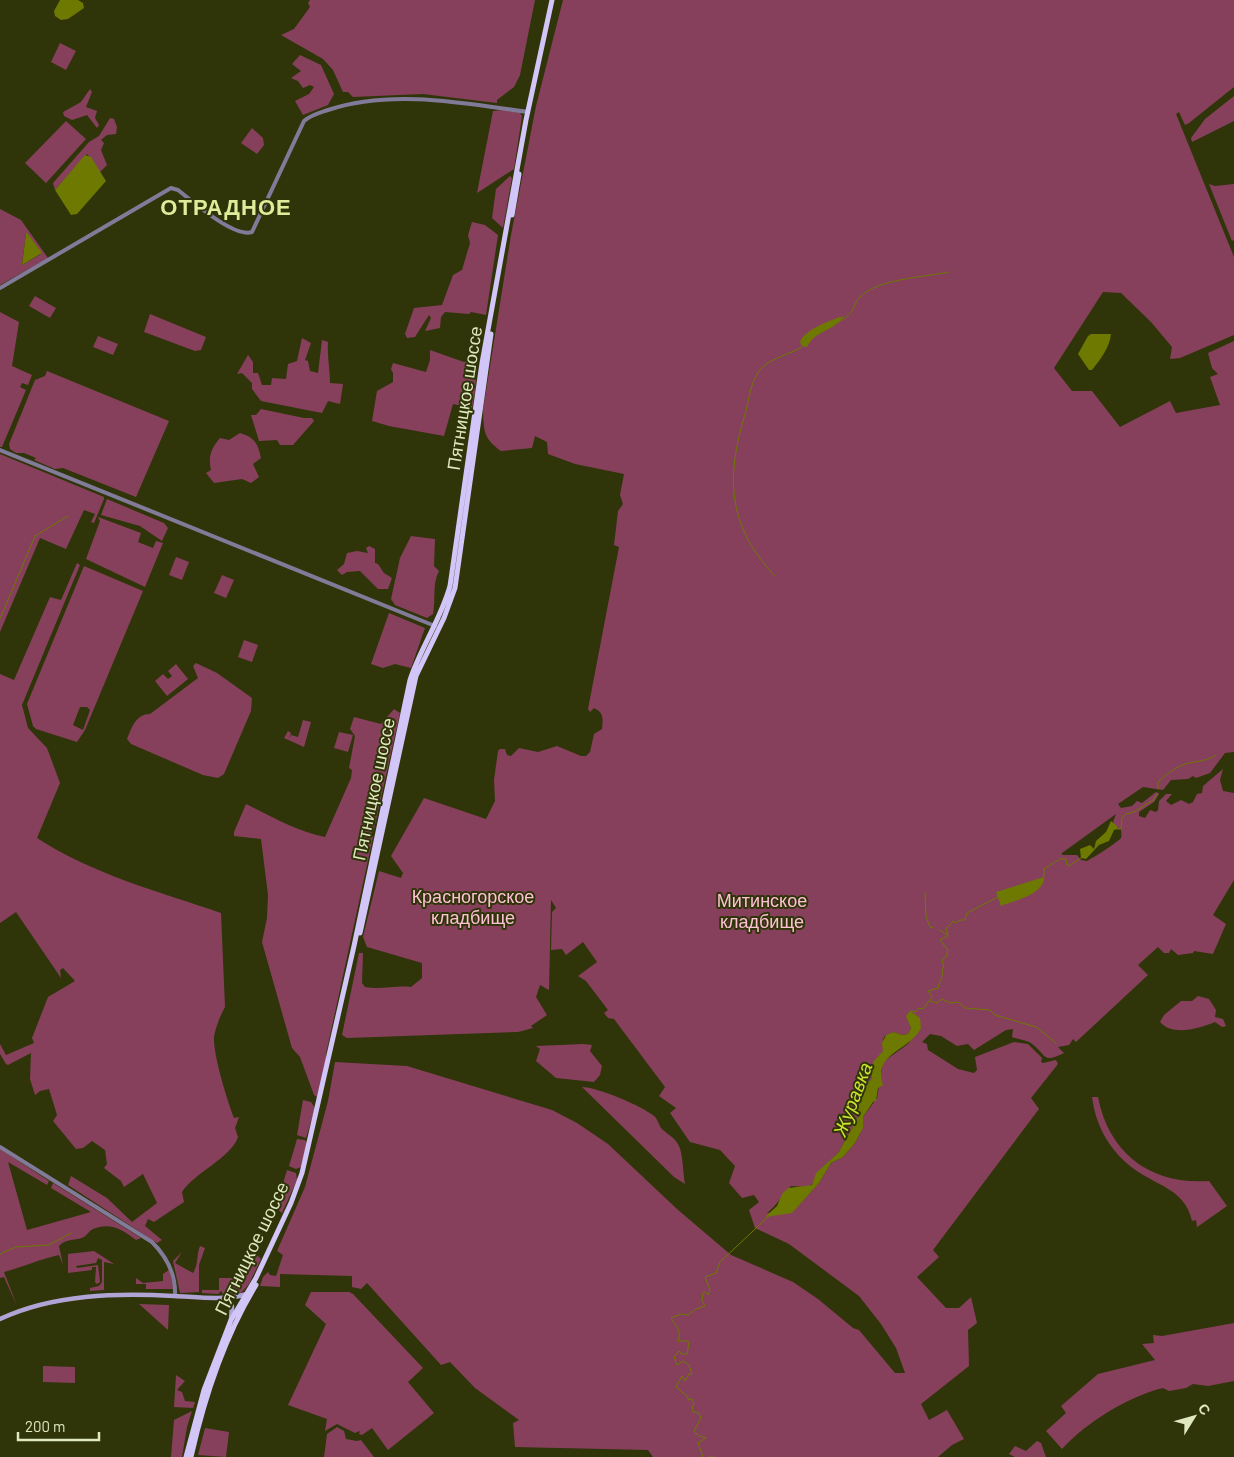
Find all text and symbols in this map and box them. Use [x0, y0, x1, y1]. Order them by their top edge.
district label: ОТРАДНОЕ [160, 193, 292, 220]
street label: Пятницкое шоссе [442, 324, 486, 472]
street label: Пятницкое шоссе [347, 716, 399, 862]
park label: Красногорское кладбище [412, 885, 534, 928]
park label: Митинское кладбище [717, 889, 807, 932]
water label: Журавка [827, 1059, 877, 1140]
street label: Пятницкое шоссе [209, 1178, 293, 1318]
north arrow [1169, 1392, 1219, 1442]
text: С [1195, 1400, 1215, 1418]
scale bar [18, 1410, 99, 1442]
text: 200 m [25, 1417, 65, 1435]

